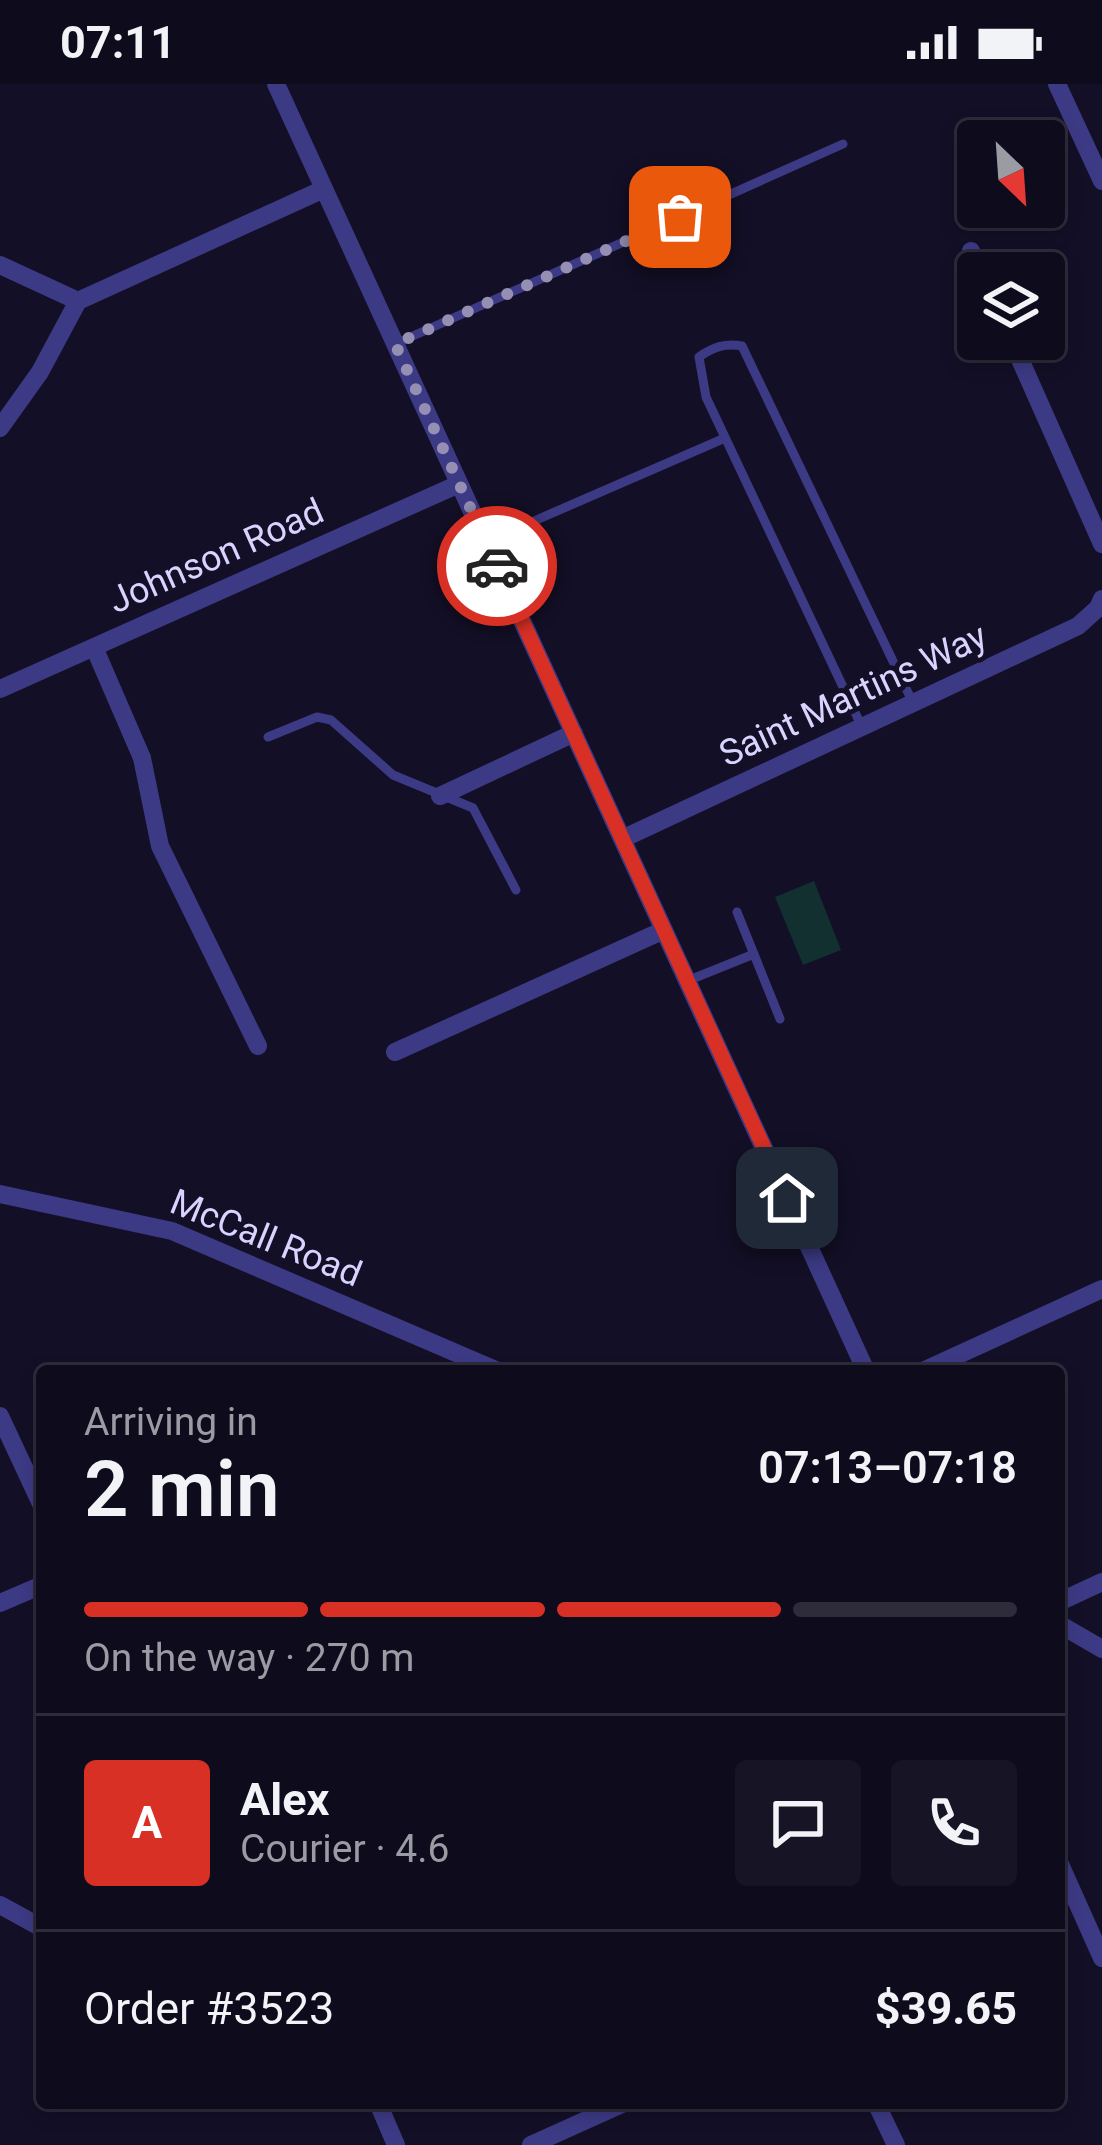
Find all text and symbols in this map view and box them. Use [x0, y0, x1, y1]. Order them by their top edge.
text: 07:11 [60, 16, 176, 69]
north arrow [957, 120, 1065, 228]
map controls [957, 120, 1065, 360]
pin [629, 166, 731, 268]
icon: bag [647, 184, 713, 250]
button: layers [957, 252, 1065, 360]
street label: Johnson Road [102, 490, 330, 622]
courier [437, 506, 557, 626]
icon: car [464, 533, 530, 599]
street label: Saint Martins Way [713, 615, 993, 775]
pin [736, 1147, 838, 1249]
icon: home [754, 1165, 820, 1231]
street label: McCall Road [164, 1181, 368, 1295]
text: Arriving in [84, 1399, 258, 1445]
text: 07:13–07:18 [758, 1441, 1017, 1494]
text: 2 min [84, 1444, 280, 1535]
text: On the way · 270 m [84, 1635, 415, 1681]
button: chat [735, 1760, 861, 1886]
button: phone [891, 1760, 1017, 1886]
text: Alex [240, 1773, 329, 1826]
text: A [132, 1796, 162, 1849]
text: Courier · 4.6 [240, 1826, 449, 1872]
text: Order #3523 [84, 1982, 334, 2035]
text: $39.65 [875, 1982, 1017, 2035]

